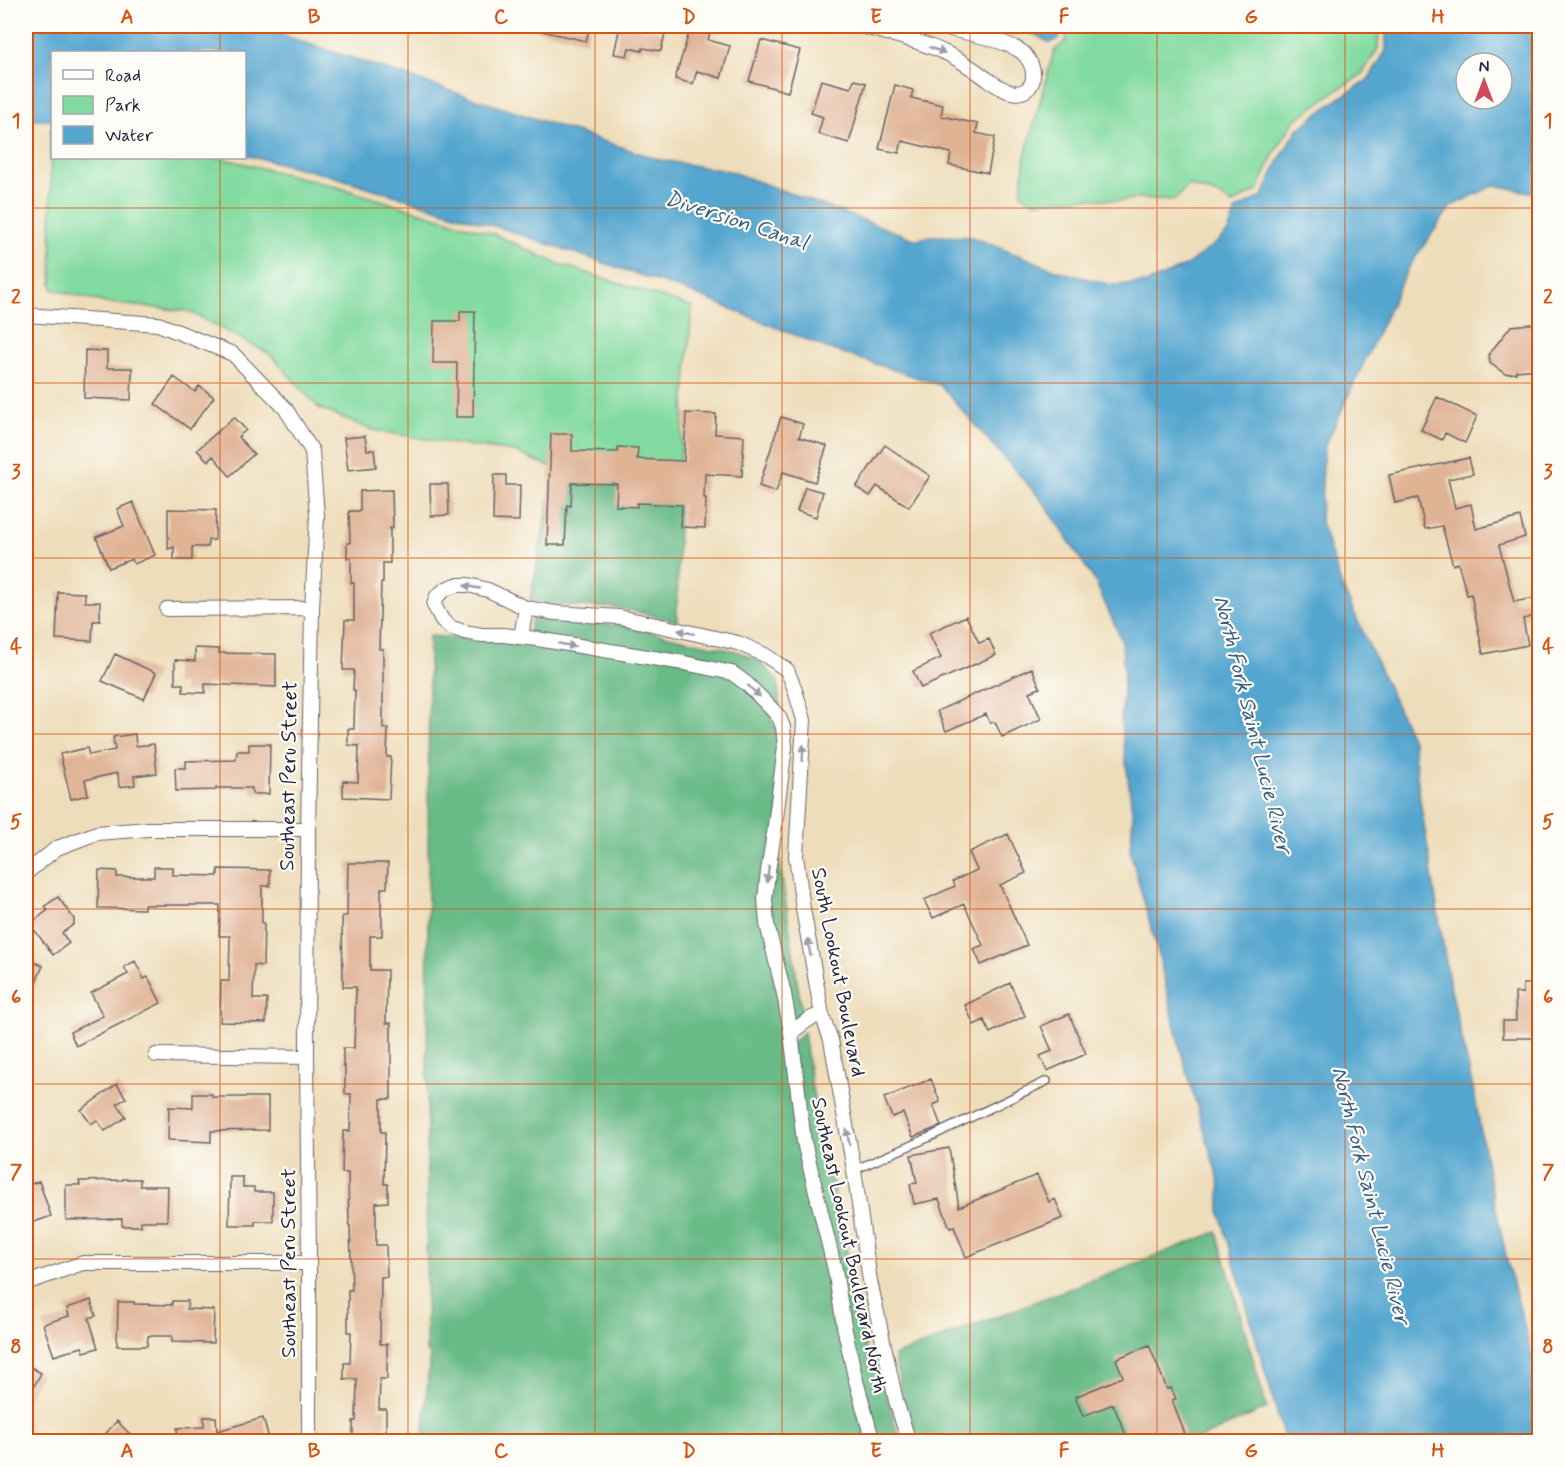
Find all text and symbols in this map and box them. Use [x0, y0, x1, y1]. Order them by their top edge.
text: A [120, 4, 134, 31]
text: B [308, 4, 321, 31]
text: C [494, 4, 509, 31]
text: D [682, 4, 696, 31]
text: E [870, 4, 882, 31]
text: F [1059, 4, 1070, 31]
text: G [1244, 4, 1258, 31]
text: H [1431, 4, 1445, 31]
one-way arrow [928, 45, 946, 55]
legend [51, 51, 246, 159]
north arrow [1454, 51, 1514, 111]
text: N [1479, 57, 1489, 78]
text: Road [105, 64, 141, 88]
text: Park [105, 94, 141, 118]
text: 1 [12, 108, 20, 135]
text: 1 [1544, 108, 1552, 135]
text: Water [105, 124, 154, 148]
water label: Diversion Canal [661, 185, 813, 258]
text: 2 [11, 284, 21, 311]
text: 2 [1543, 284, 1553, 311]
text: 3 [11, 459, 21, 486]
text: 3 [1543, 459, 1553, 486]
one-way arrow [463, 582, 482, 591]
water label: North Fork Saint Lucie River [1207, 593, 1298, 859]
one-way arrow [677, 626, 695, 636]
text: 4 [10, 634, 22, 661]
text: 4 [1542, 634, 1554, 661]
one-way arrow [558, 640, 577, 649]
street label: Southeast Peru Street [273, 681, 305, 871]
one-way arrow [746, 684, 761, 698]
one-way arrow [798, 743, 807, 762]
text: 5 [10, 809, 22, 836]
text: 5 [1542, 809, 1554, 836]
one-way arrow [763, 864, 773, 883]
street label: South Lookout Boulevard [804, 865, 872, 1079]
one-way arrow [804, 937, 813, 956]
text: 6 [11, 984, 21, 1011]
text: 6 [1543, 984, 1553, 1011]
water label: North Fork Saint Lucie River [1325, 1064, 1416, 1330]
street label: Southeast Lookout Boulevard North [804, 1095, 894, 1396]
one-way arrow [843, 1128, 852, 1147]
text: 7 [10, 1159, 22, 1186]
text: 7 [1542, 1159, 1554, 1186]
street label: Southeast Peru Street [275, 1168, 303, 1358]
text: 8 [10, 1334, 22, 1361]
text: 8 [1542, 1334, 1554, 1361]
text: A [120, 1438, 134, 1465]
text: B [308, 1438, 321, 1465]
text: C [494, 1438, 509, 1465]
text: D [682, 1438, 696, 1465]
text: E [870, 1438, 882, 1465]
text: F [1059, 1438, 1070, 1465]
text: G [1244, 1438, 1258, 1465]
text: H [1431, 1438, 1445, 1465]

